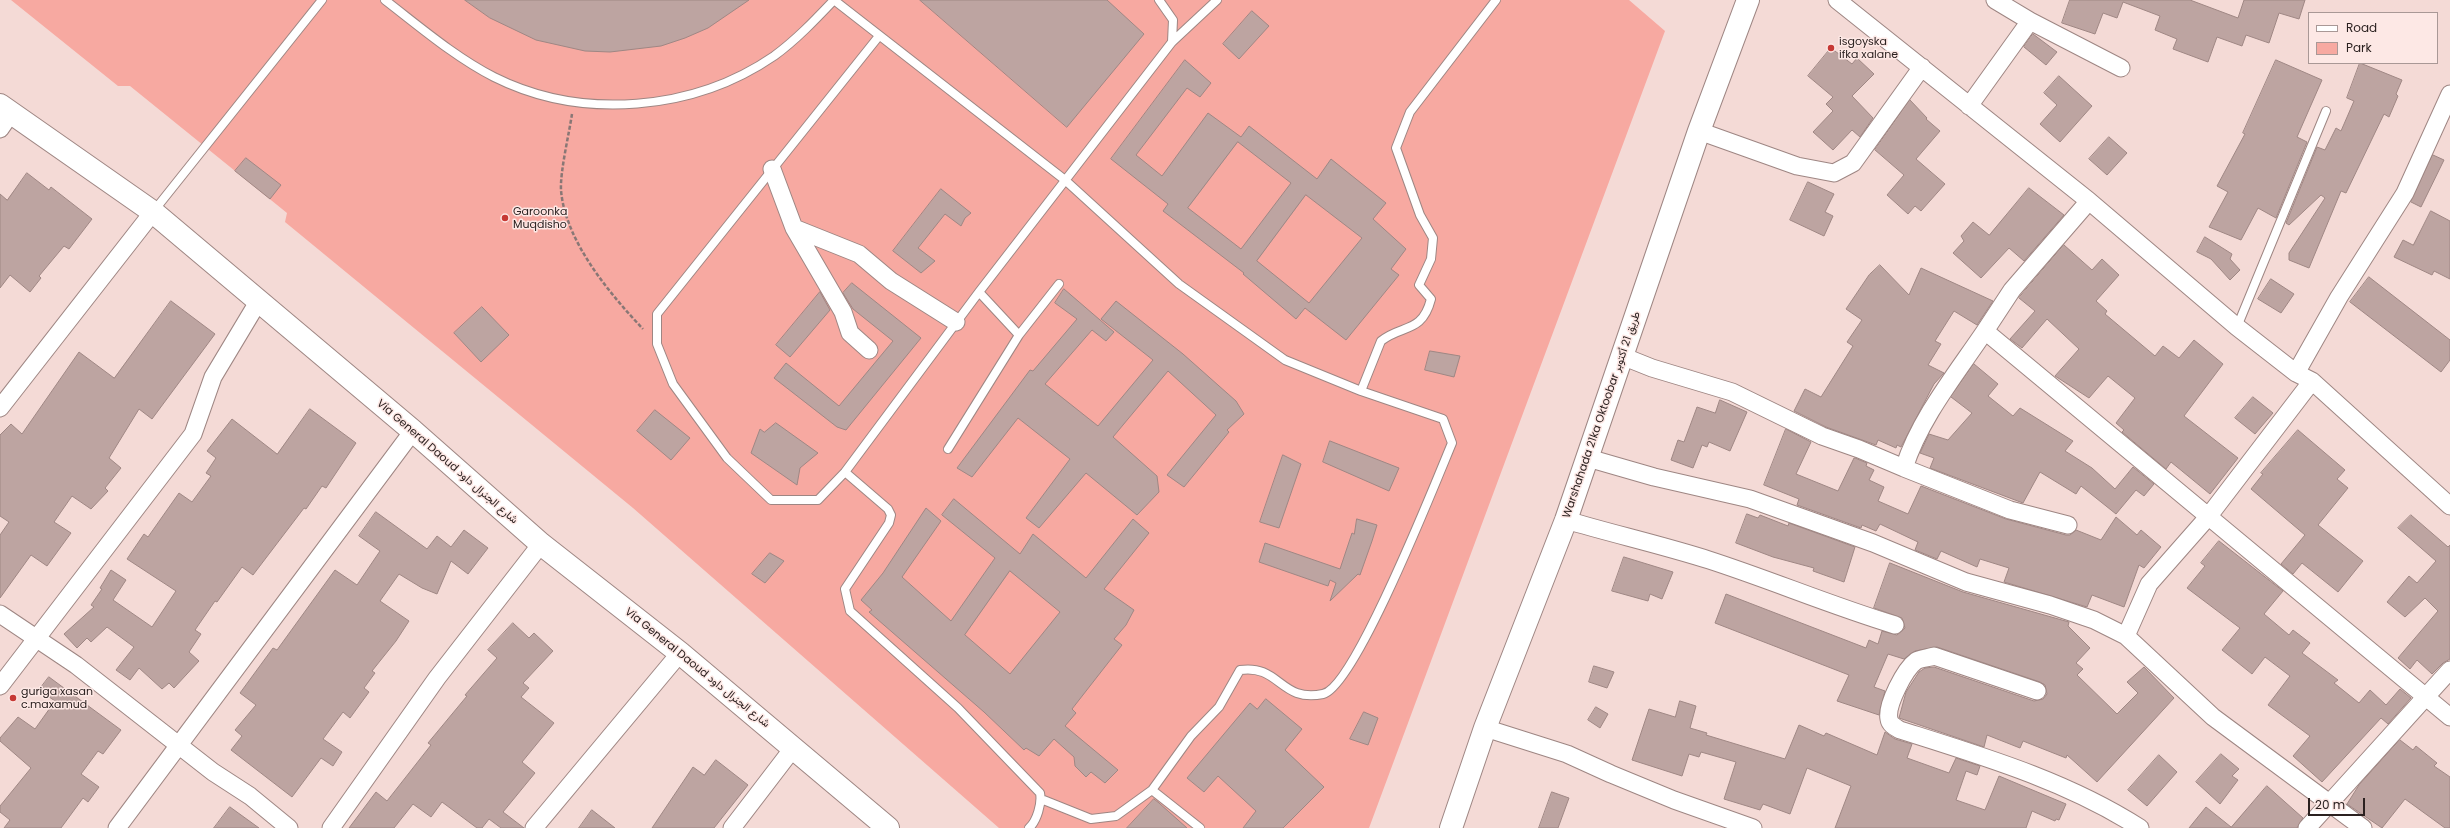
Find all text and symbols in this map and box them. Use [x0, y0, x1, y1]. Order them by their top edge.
legend [2308, 12, 2438, 64]
text: Road [2346, 19, 2377, 36]
place label: isgoyska ifka xalane [1839, 35, 1898, 61]
text: Park [2346, 39, 2372, 56]
marker: isgoyska ifka xalane [1826, 43, 1836, 53]
place label: Garoonka Muqdisho [513, 205, 567, 231]
marker: Garoonka Muqdisho [500, 213, 510, 223]
street label: Warshahada 21ka Oktoobar طريق 21 أكتوبر [1560, 310, 1644, 520]
street label: Via General Daoud شارع الجنرال داود [374, 397, 520, 527]
street label: Via General Daoud شارع الجنرال داود [622, 605, 772, 731]
place label: guriga xasan c.maxamud [21, 685, 93, 711]
marker: guriga xasan c.maxamud [8, 693, 18, 703]
scale bar [2310, 790, 2367, 816]
text: 20 m [2315, 796, 2345, 813]

